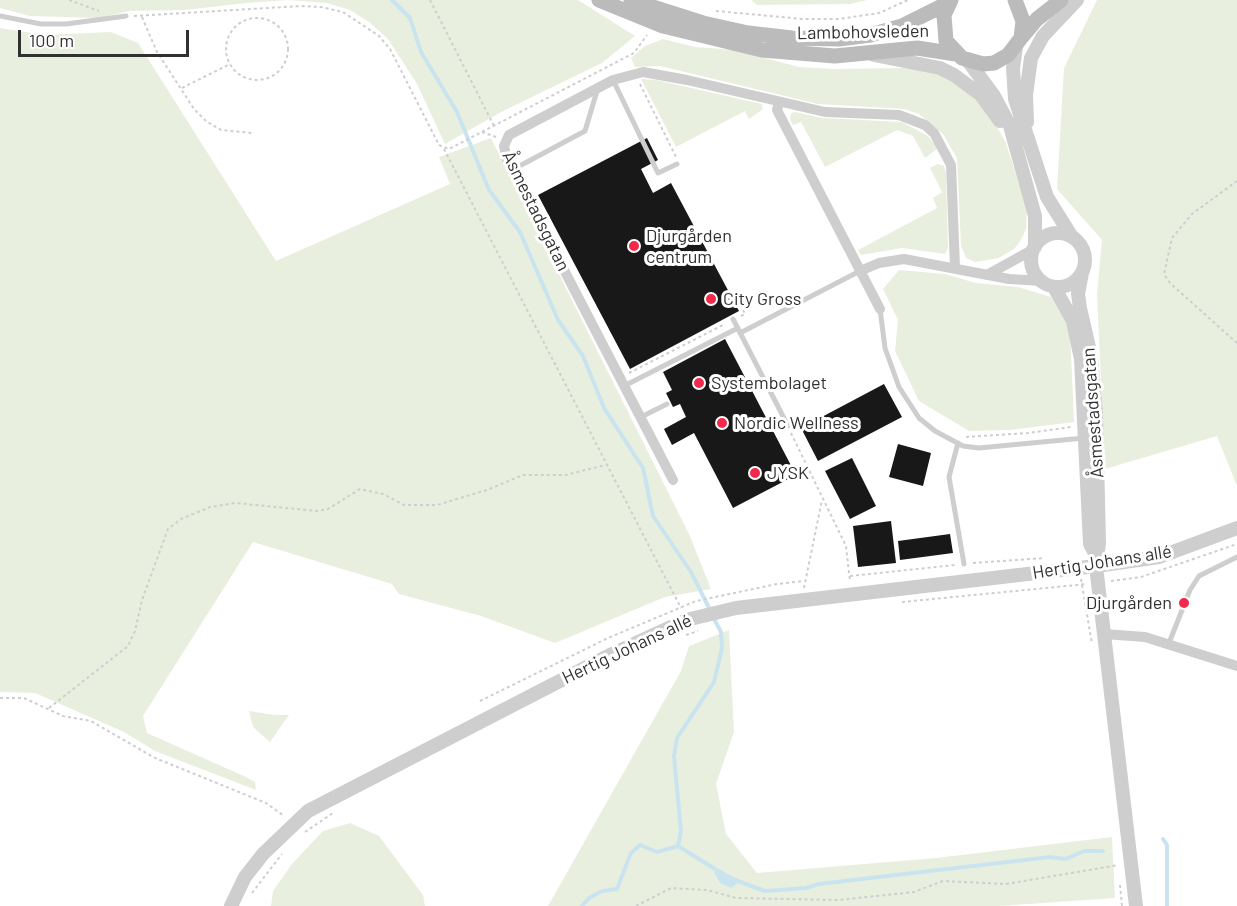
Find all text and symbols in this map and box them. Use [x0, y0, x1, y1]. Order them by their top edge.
scale bar [21, 18, 192, 56]
street label: Lambohovsleden [797, 20, 929, 44]
text: 100 m [29, 29, 74, 51]
street label: Åsmestadsgatan [498, 147, 574, 275]
place label: Djurgården centrum [646, 225, 732, 268]
marker: Djurgården centrum [627, 239, 641, 253]
place label: City Gross [723, 288, 801, 310]
marker: City Gross [704, 292, 718, 306]
street label: Åsmestadsgatan [1078, 347, 1108, 479]
place label: Systembolaget [711, 372, 827, 394]
marker: Systembolaget [692, 376, 706, 390]
place label: Nordic Wellness [734, 412, 859, 434]
marker: Nordic Wellness [715, 416, 729, 430]
place label: JYSK [767, 462, 809, 484]
marker: JYSK [748, 466, 762, 480]
street label: Hertig Johans allé [1031, 540, 1173, 584]
place label: Djurgården [1086, 592, 1172, 614]
marker: Djurgården [1177, 596, 1191, 610]
street label: Hertig Johans allé [559, 609, 695, 689]

